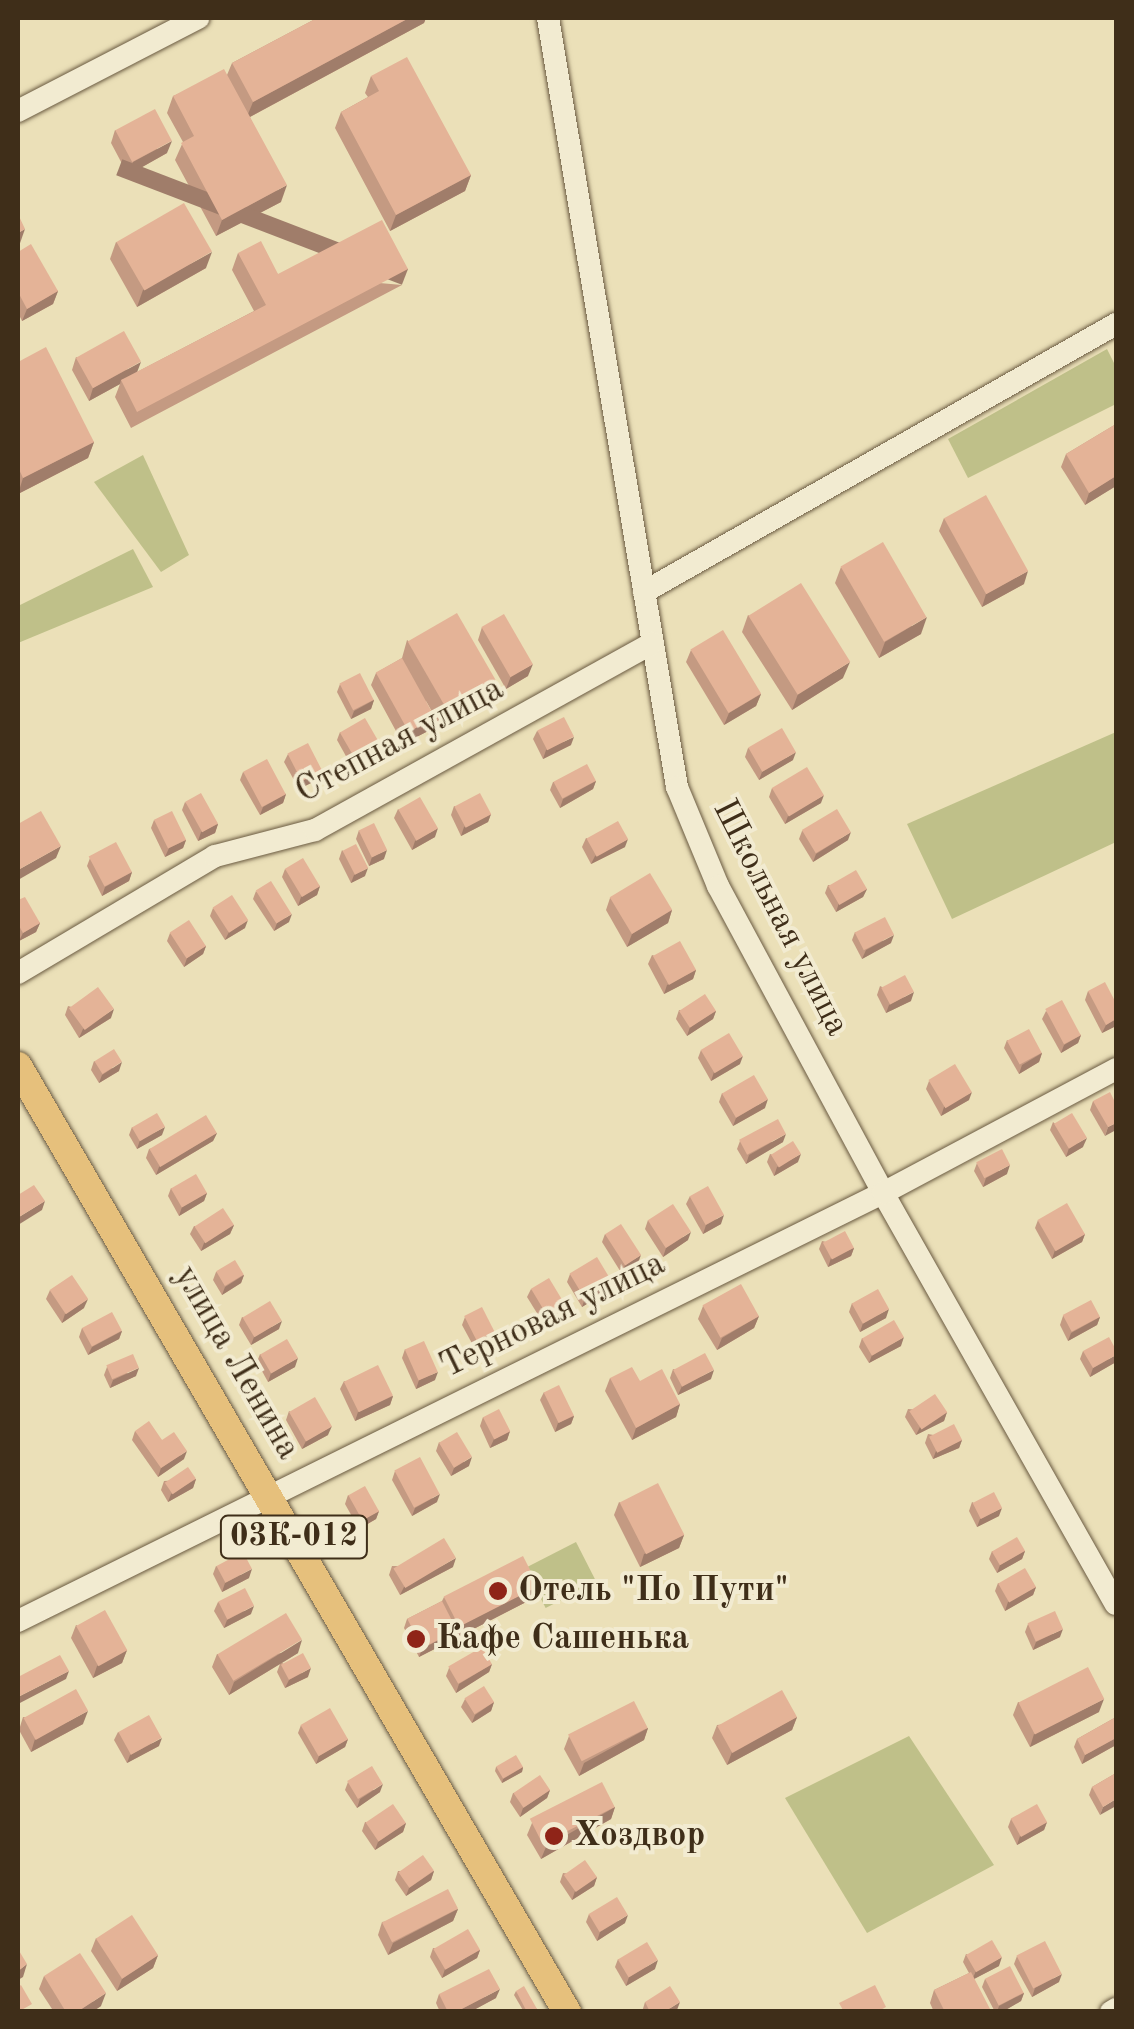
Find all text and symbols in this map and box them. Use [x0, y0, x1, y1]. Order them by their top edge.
street label: Степная улица [289, 669, 511, 813]
street label: Школьная улица [702, 793, 858, 1043]
street label: Терновая улица [434, 1243, 672, 1389]
street label: улица Ленина [164, 1258, 308, 1468]
road number: 03К-012 [219, 1510, 369, 1564]
place label: Отель "По Пути" [518, 1570, 789, 1612]
marker: Отель "По Пути" [487, 1580, 509, 1602]
place label: Кафе Сашенька [436, 1618, 689, 1660]
marker: Кафе Сашенька [405, 1628, 427, 1650]
place label: Хоздвор [574, 1815, 705, 1857]
marker: Хоздвор [543, 1825, 565, 1847]

